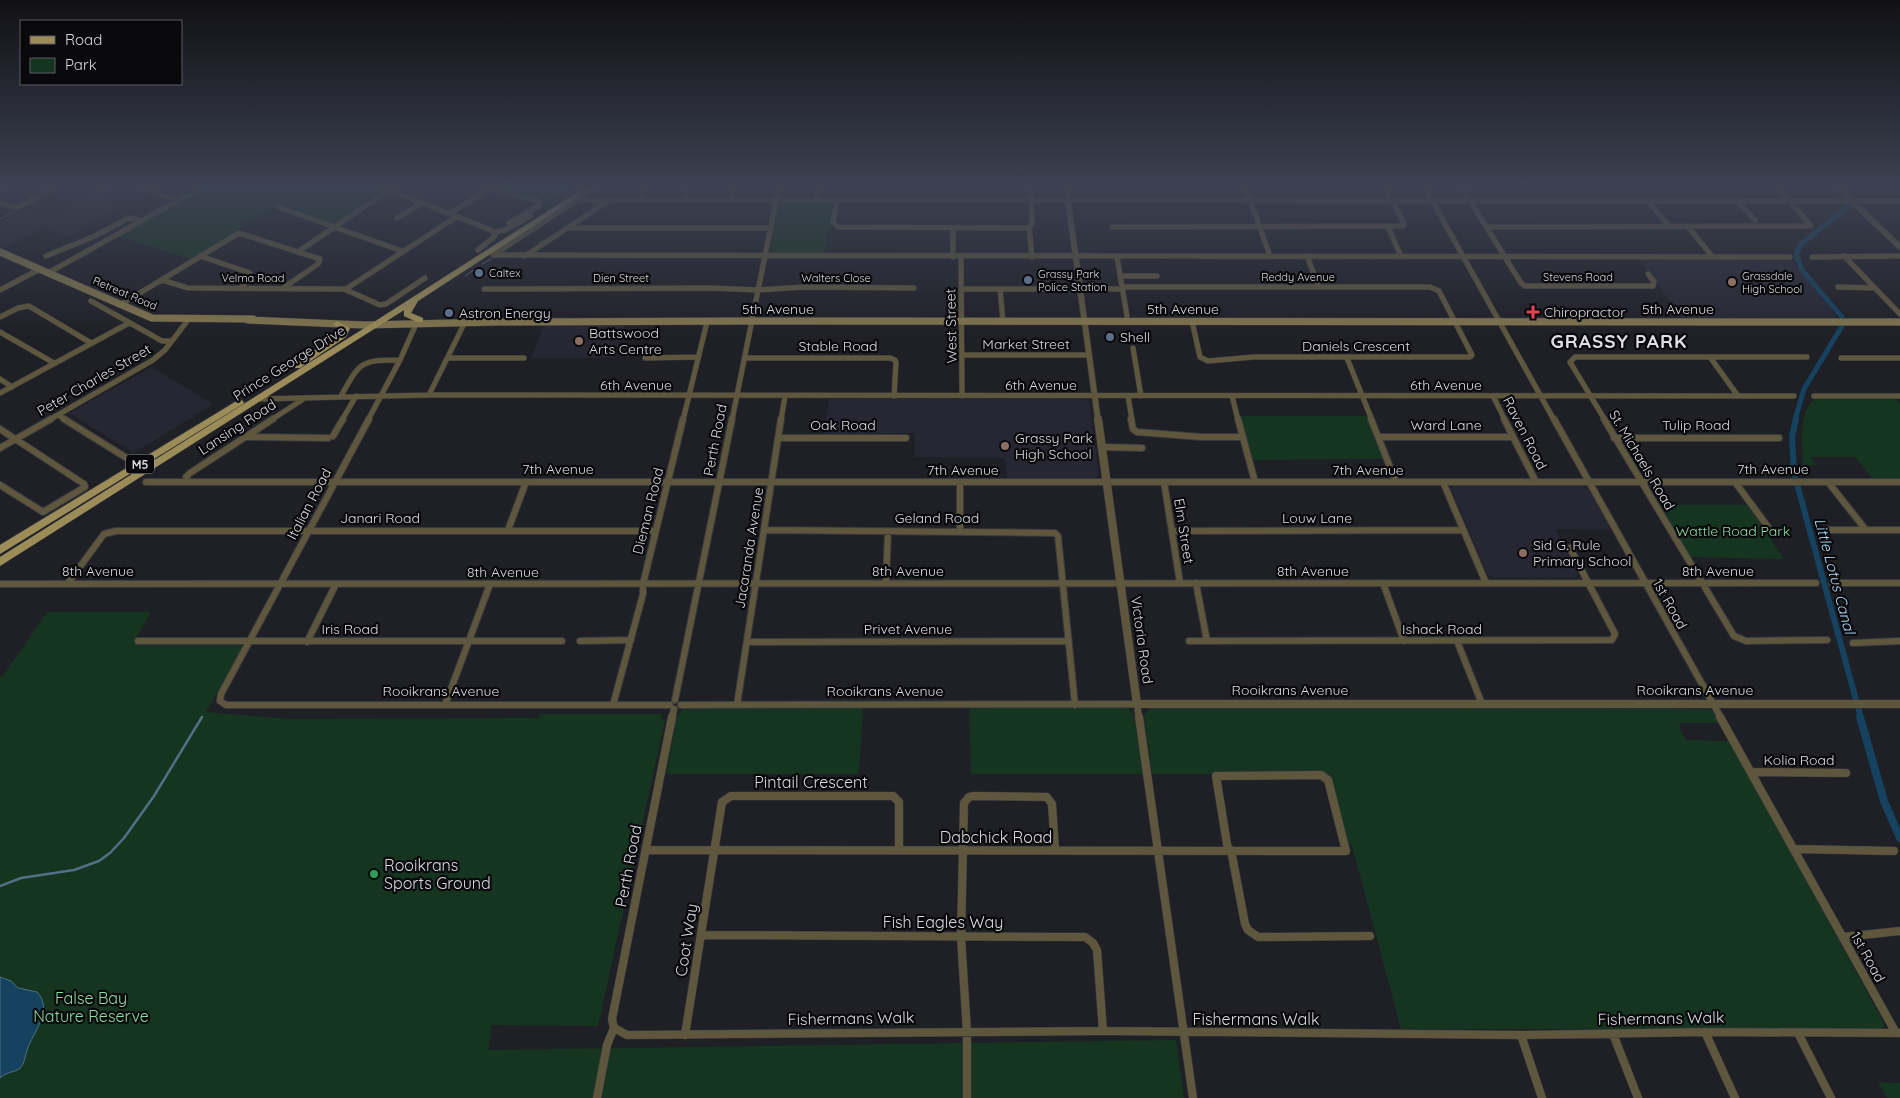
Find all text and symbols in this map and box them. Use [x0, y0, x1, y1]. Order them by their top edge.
legend [20, 20, 182, 85]
text: Road [65, 30, 102, 49]
text: Park [65, 55, 97, 74]
place label: Caltex [489, 266, 520, 280]
marker: Caltex [473, 267, 485, 279]
place label: Grassy Park Police Station [1038, 267, 1107, 294]
place label: Grassdale High School [1742, 269, 1802, 296]
street label: Reddy Avenue [1261, 270, 1335, 284]
street label: Stevens Road [1543, 270, 1613, 284]
street label: Velma Road [222, 271, 284, 285]
street label: Dien Street [593, 271, 649, 285]
street label: Walters Close [801, 271, 871, 285]
street label: Retreat Road [91, 273, 159, 313]
marker: Grassy Park Police Station [1022, 274, 1034, 286]
marker: Grassdale High School [1726, 276, 1738, 288]
street label: West Street [941, 288, 961, 363]
street label: 5th Avenue [742, 300, 814, 318]
street label: 5th Avenue [1147, 300, 1219, 318]
street label: 5th Avenue [1642, 300, 1714, 318]
place label: Chiropractor [1544, 303, 1626, 321]
place label: Astron Energy [459, 304, 551, 322]
marker: Chiropractor [1526, 305, 1540, 319]
marker: Astron Energy [443, 307, 455, 319]
street label: Prince George Drive [230, 321, 349, 405]
place label: Battswood Arts Centre [589, 324, 662, 358]
place label: Shell [1120, 328, 1150, 346]
district label: GRASSY PARK [1551, 329, 1687, 353]
marker: Shell [1104, 331, 1116, 343]
marker: Battswood Arts Centre [573, 335, 585, 347]
street label: Market Street [982, 335, 1070, 353]
street label: Stable Road [798, 337, 878, 355]
street label: Daniels Crescent [1302, 337, 1410, 355]
street label: Peter Charles Street [34, 340, 154, 420]
street label: 6th Avenue [600, 376, 672, 394]
street label: 6th Avenue [1005, 376, 1077, 394]
street label: 6th Avenue [1410, 376, 1482, 394]
street label: Raven Road [1499, 393, 1551, 473]
street label: Lansing Road [195, 395, 279, 459]
street label: Perth Road [699, 403, 731, 477]
street label: St. Michaels Road [1605, 407, 1679, 513]
street label: Oak Road [810, 416, 876, 434]
street label: Ward Lane [1410, 416, 1482, 434]
street label: Tulip Road [1662, 416, 1730, 434]
place label: Grassy Park High School [1015, 429, 1093, 463]
marker: Grassy Park High School [999, 440, 1011, 452]
road number: M5 [126, 454, 154, 474]
street label: 7th Avenue [522, 460, 594, 478]
street label: 7th Avenue [1737, 460, 1809, 478]
street label: 7th Avenue [927, 461, 999, 479]
street label: 7th Avenue [1332, 461, 1404, 479]
street label: Italian Road [283, 465, 335, 543]
street label: Dieman Road [629, 466, 667, 556]
street label: Jacaranda Avenue [731, 486, 767, 610]
street label: Elm Street [1170, 497, 1198, 565]
street label: Janari Road [340, 509, 420, 527]
street label: Geland Road [895, 509, 979, 527]
street label: Louw Lane [1282, 509, 1352, 527]
water label: Little Lotus Canal [1810, 516, 1860, 637]
park label: Wattle Road Park [1676, 522, 1790, 540]
place label: Sid G. Rule Primary School [1533, 536, 1631, 570]
marker: Sid G. Rule Primary School [1517, 547, 1529, 559]
street label: 8th Avenue [62, 562, 134, 580]
street label: 8th Avenue [872, 562, 944, 580]
street label: 8th Avenue [1277, 562, 1349, 580]
street label: 8th Avenue [1682, 562, 1754, 580]
street label: 8th Avenue [467, 563, 539, 581]
street label: 1st Road [1649, 576, 1691, 632]
street label: Victoria Road [1127, 595, 1157, 685]
street label: Iris Road [321, 620, 379, 638]
street label: Privet Avenue [864, 620, 952, 638]
street label: Ishack Road [1402, 620, 1482, 638]
street label: Rooikrans Avenue [1232, 681, 1348, 699]
street label: Rooikrans Avenue [1637, 681, 1753, 699]
street label: Rooikrans Avenue [383, 682, 499, 700]
street label: Rooikrans Avenue [827, 682, 943, 700]
street label: Kolia Road [1764, 751, 1834, 769]
street label: Pintail Crescent [754, 772, 868, 792]
street label: Perth Road [610, 823, 646, 909]
street label: Dabchick Road [940, 827, 1052, 847]
place label: Rooikrans Sports Ground [384, 855, 491, 893]
marker: Rooikrans Sports Ground [368, 868, 380, 880]
street label: Coot Way [670, 902, 702, 978]
street label: Fish Eagles Way [883, 912, 1003, 932]
street label: 1st Road [1847, 929, 1889, 985]
park label: False Bay Nature Reserve [33, 988, 149, 1026]
street label: Fishermans Walk [787, 1007, 915, 1029]
street label: Fishermans Walk [1597, 1007, 1725, 1029]
street label: Fishermans Walk [1193, 1009, 1319, 1029]

